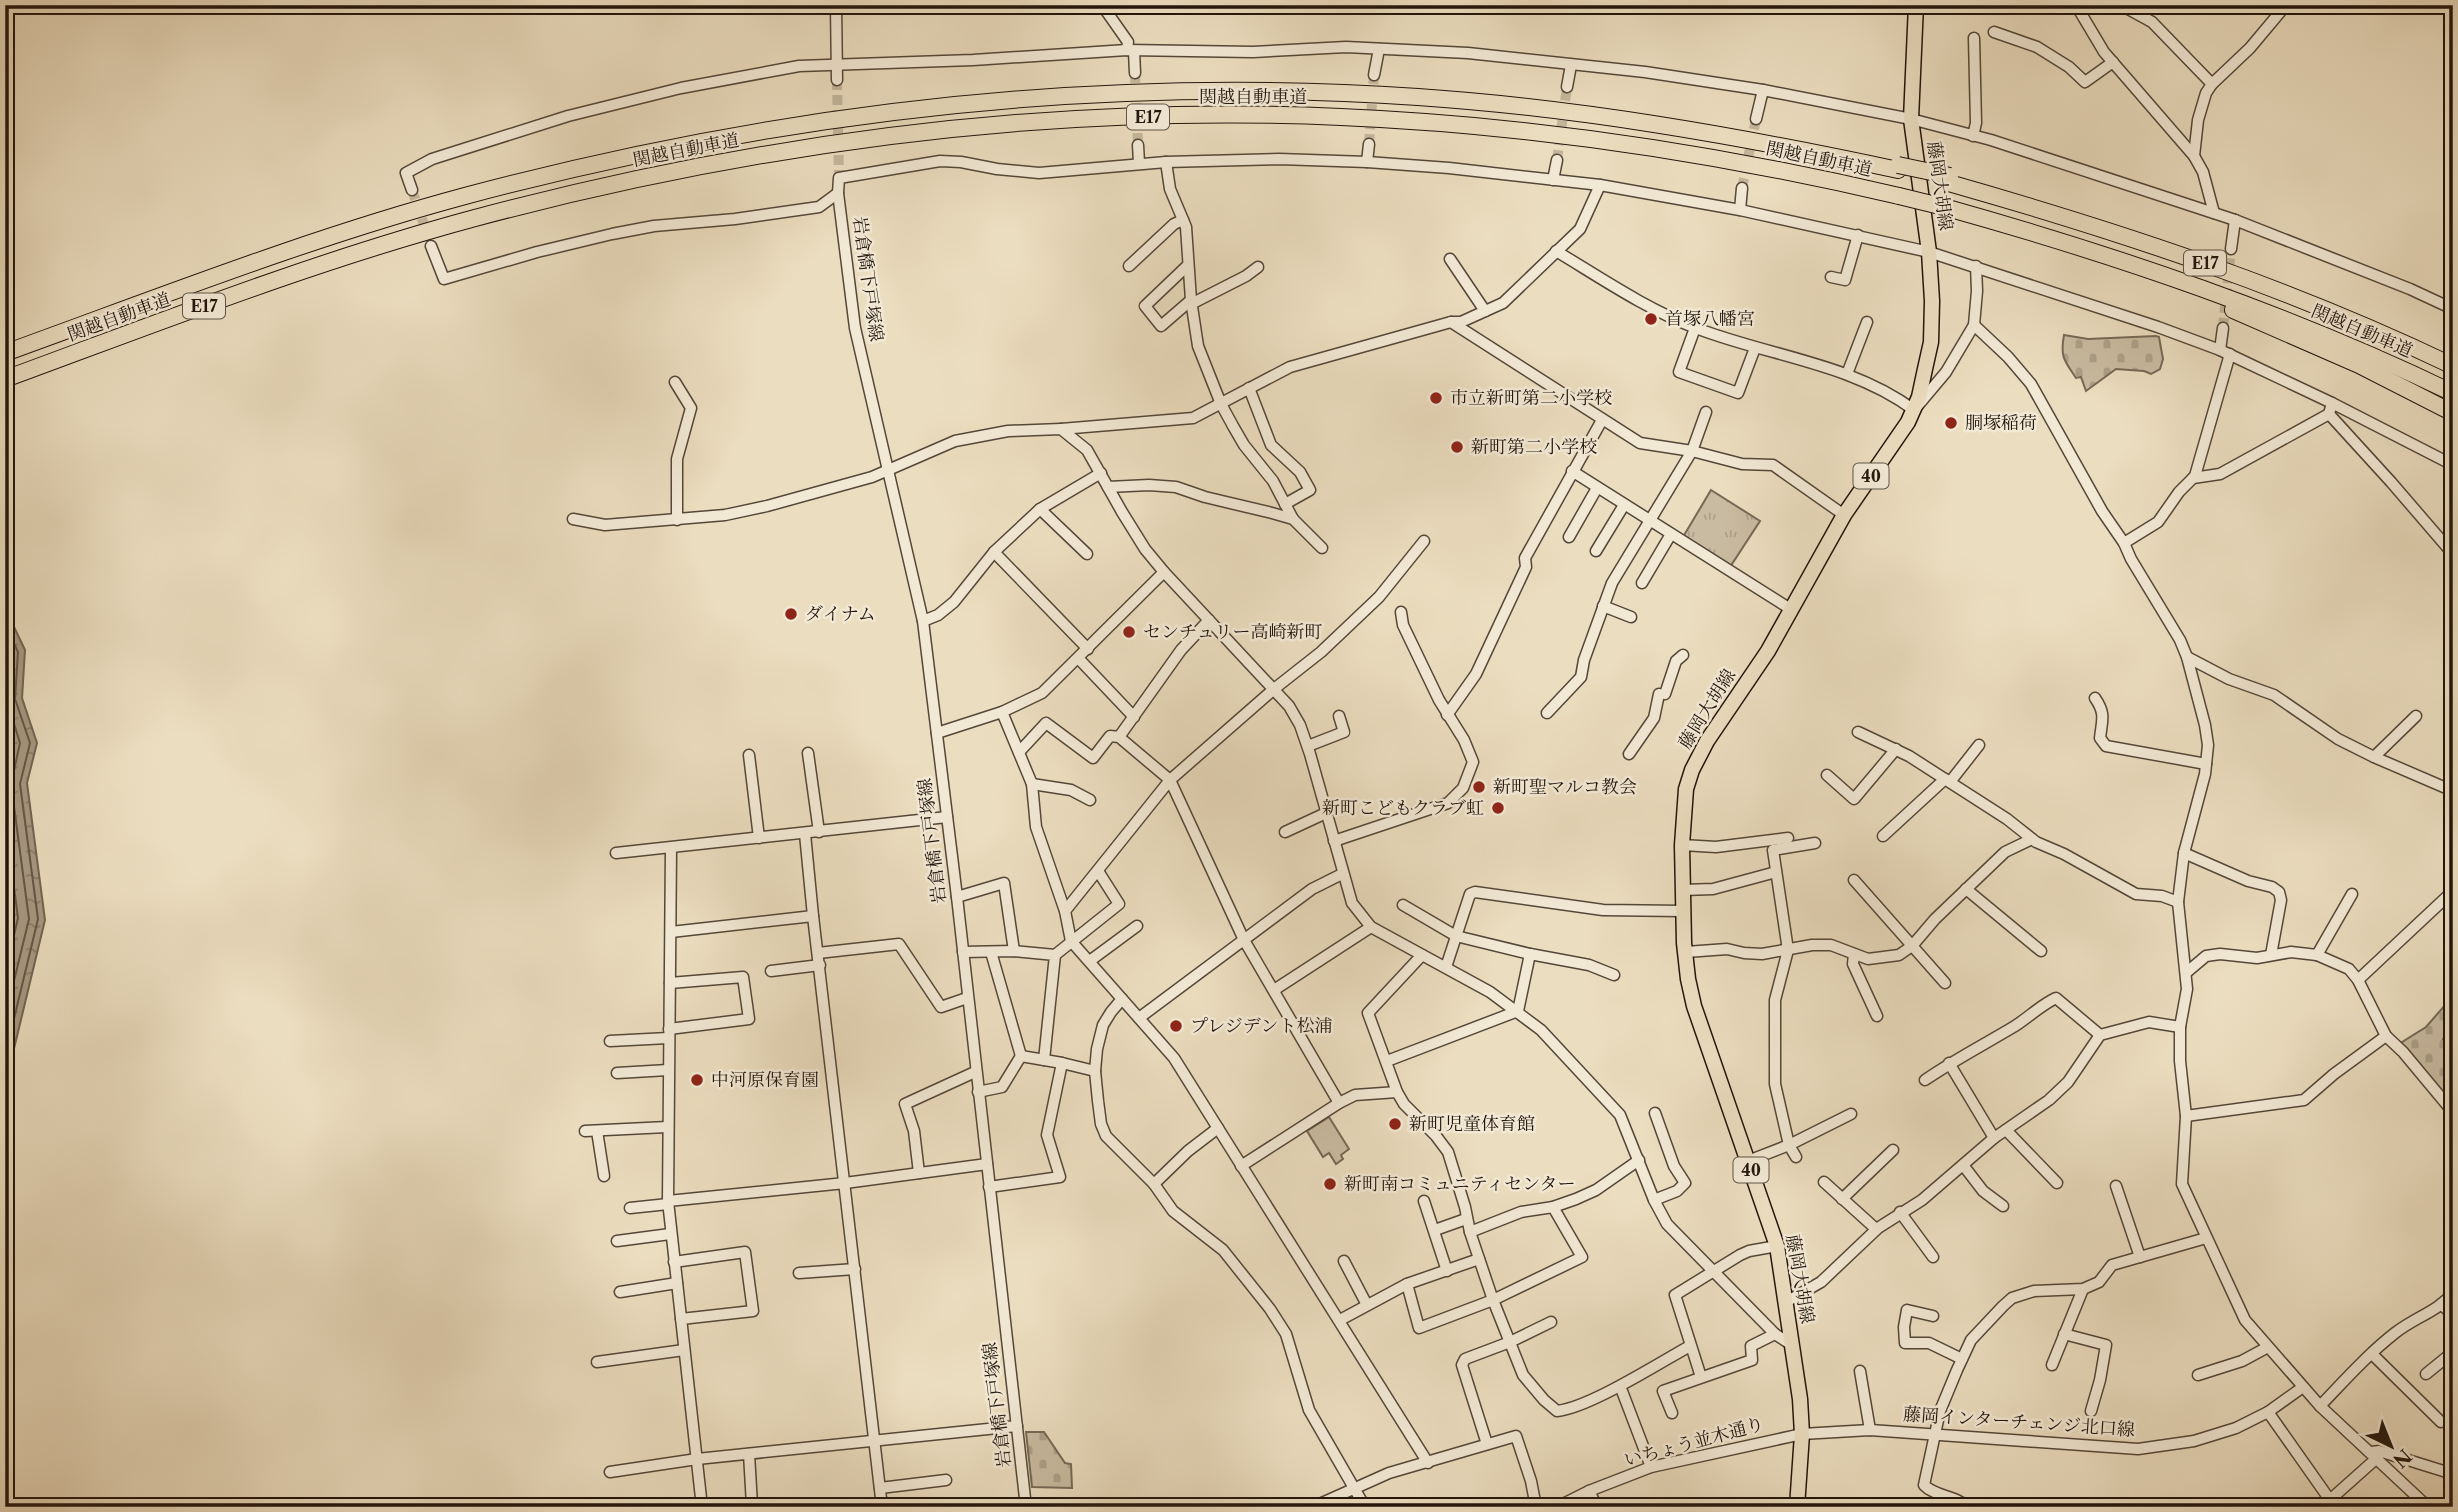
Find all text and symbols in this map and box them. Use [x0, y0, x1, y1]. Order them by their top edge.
street label: 関越自動車道 [1199, 86, 1307, 108]
road number: E17 [1127, 105, 1169, 130]
street label: 関越自動車道 [631, 129, 741, 171]
street label: 関越自動車道 [1764, 137, 1874, 181]
street label: 藤岡大胡線 [1923, 140, 1957, 232]
street label: 岩倉橋下戸塚線 [848, 215, 888, 343]
road number: E17 [2184, 250, 2226, 276]
street label: 関越自動車道 [64, 288, 174, 346]
road number: E17 [183, 294, 225, 318]
street label: 関越自動車道 [2308, 300, 2416, 362]
place label: 首塚八幡宮 [1665, 308, 1755, 330]
marker: 首塚八幡宮 [1643, 311, 1659, 327]
place label: 市立新町第二小学校 [1450, 387, 1612, 409]
marker: 市立新町第二小学校 [1428, 390, 1444, 406]
place label: 胴塚稲荷 [1965, 412, 2037, 434]
marker: 胴塚稲荷 [1943, 415, 1959, 431]
place label: 新町第二小学校 [1471, 436, 1597, 458]
marker: 新町第二小学校 [1449, 439, 1465, 455]
road number: 40 [1854, 463, 1888, 489]
place label: ダイナム [805, 603, 876, 625]
marker: ダイナム [783, 606, 799, 622]
place label: センチュリー高崎新町 [1143, 621, 1322, 643]
marker: センチュリー高崎新町 [1121, 624, 1137, 640]
street label: 藤岡大胡線 [1674, 665, 1740, 753]
place label: 新町聖マルコ教会 [1493, 776, 1637, 798]
street label: 岩倉橋下戸塚線 [913, 777, 951, 905]
marker: 新町聖マルコ教会 [1471, 779, 1487, 795]
place label: 新町こどもクラブ虹 [1322, 797, 1484, 819]
marker: 新町こどもクラブ虹 [1490, 800, 1506, 816]
place label: プレジデント松浦 [1190, 1015, 1332, 1037]
marker: プレジデント松浦 [1168, 1018, 1184, 1034]
place label: 中河原保育園 [711, 1069, 819, 1091]
marker: 中河原保育園 [689, 1072, 705, 1088]
place label: 新町児童体育館 [1409, 1113, 1535, 1135]
marker: 新町児童体育館 [1387, 1116, 1403, 1132]
road number: 40 [1734, 1158, 1768, 1182]
place label: 新町南コミュニティセンター [1344, 1173, 1575, 1195]
marker: 新町南コミュニティセンター [1322, 1176, 1338, 1192]
street label: 藤岡大胡線 [1781, 1233, 1819, 1325]
street label: 岩倉橋下戸塚線 [978, 1341, 1016, 1469]
street label: 藤岡インターチェンジ北口線 [1902, 1403, 2136, 1441]
north arrow [2356, 1410, 2426, 1480]
street label: いちょう並木通り [1622, 1413, 1766, 1471]
text: N [2388, 1444, 2416, 1472]

